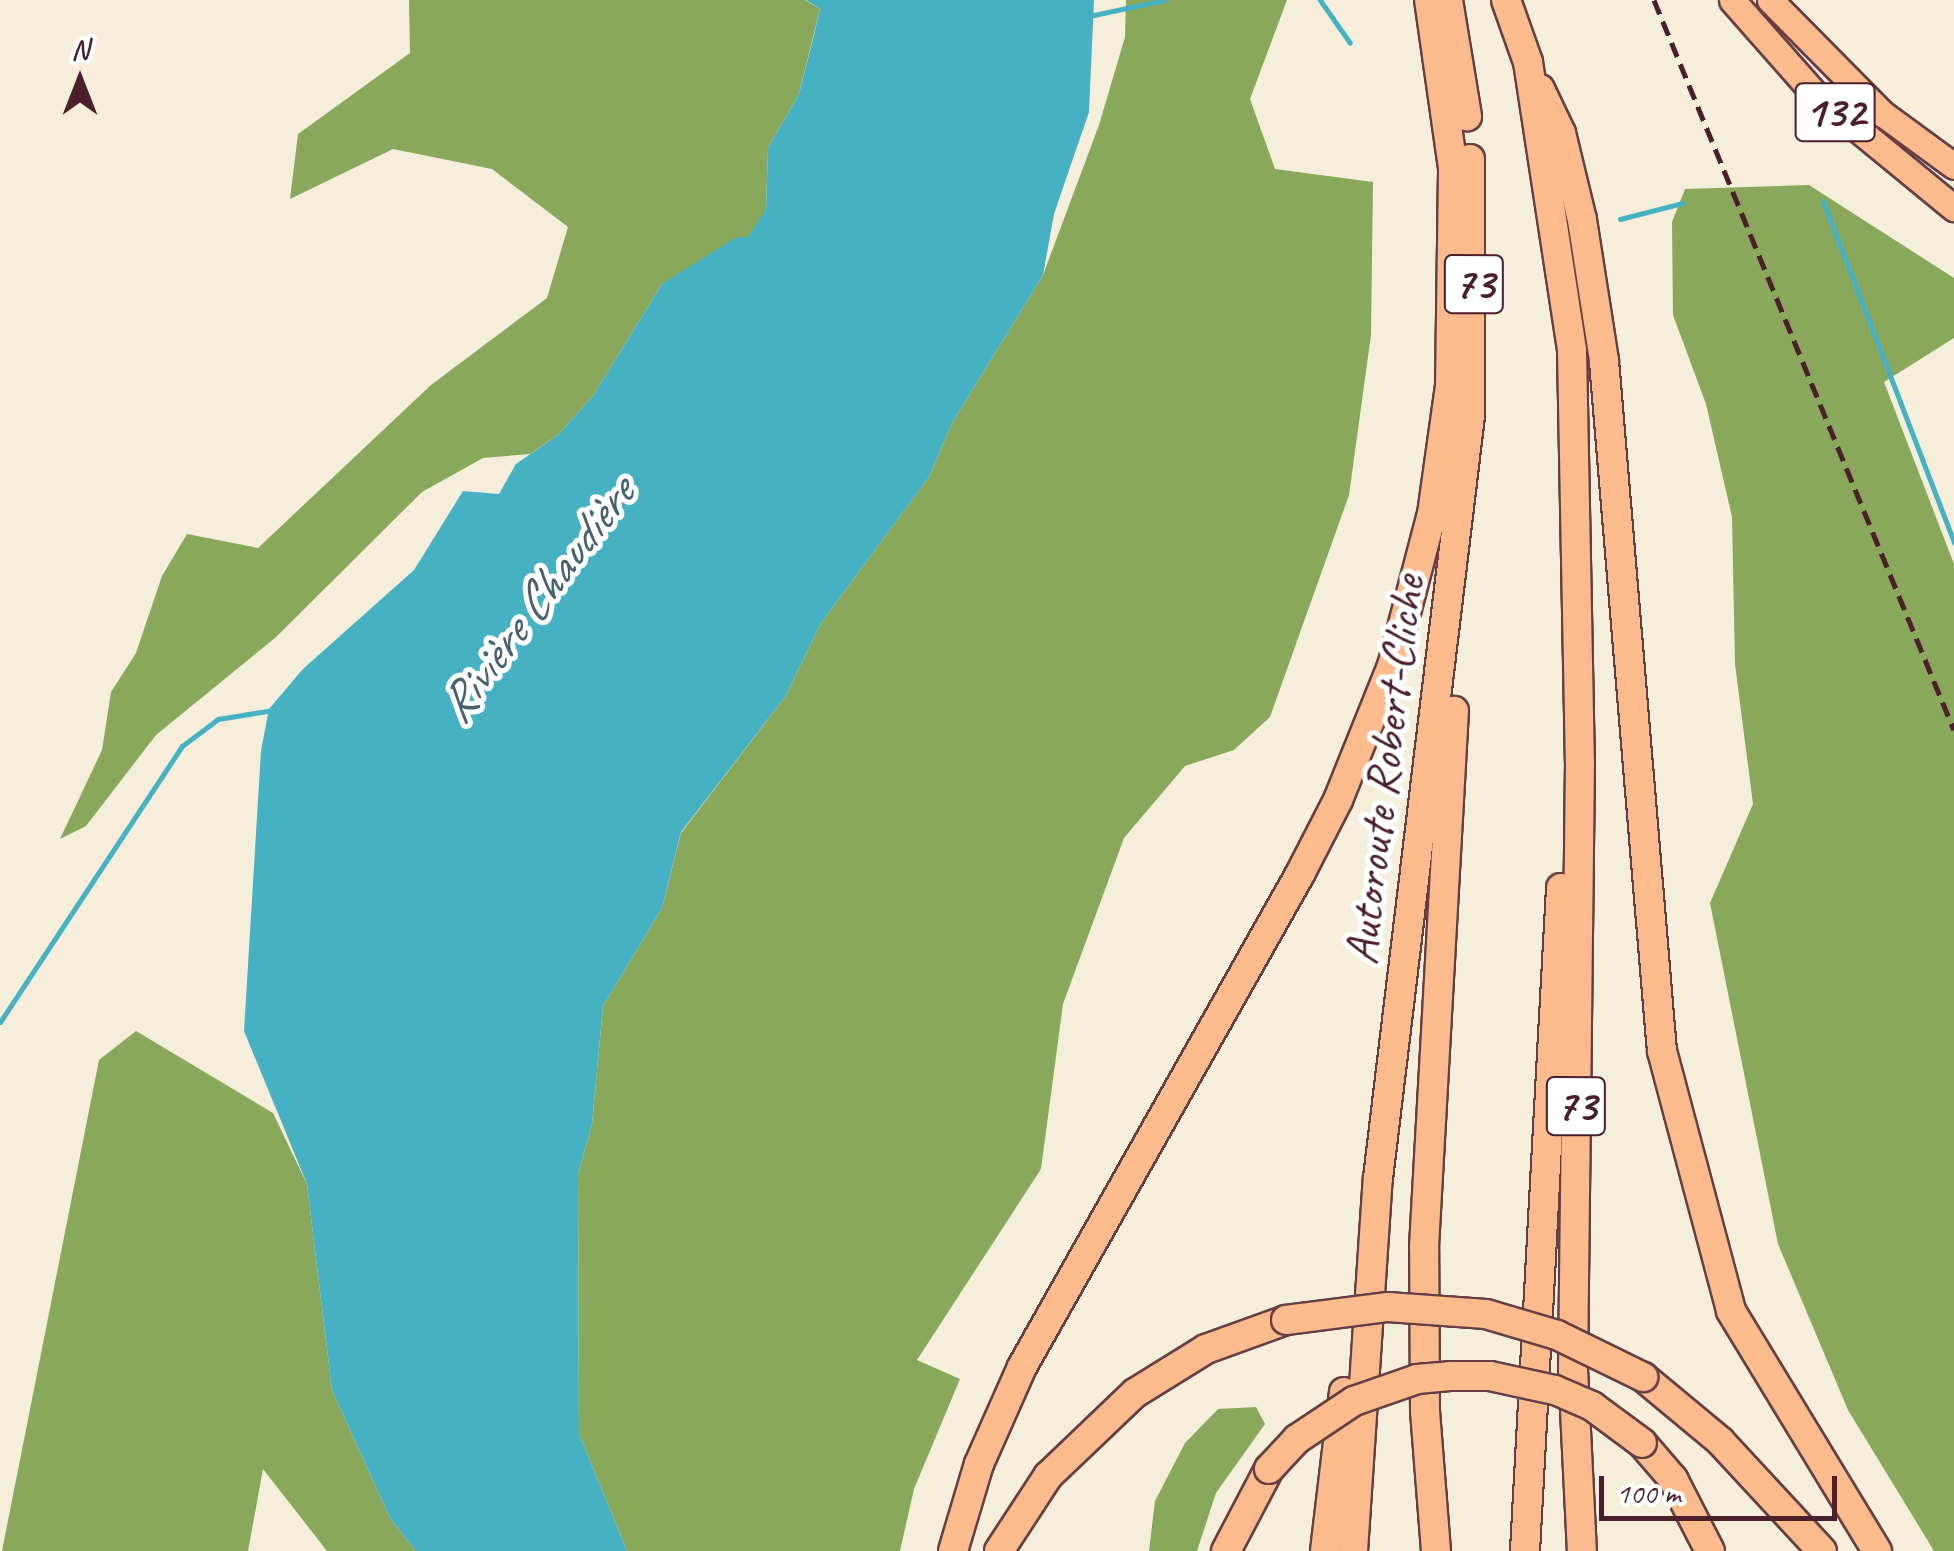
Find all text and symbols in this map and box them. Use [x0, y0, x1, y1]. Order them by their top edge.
north arrow [30, 30, 130, 130]
text: N [71, 32, 89, 67]
road number: 132 [1792, 72, 1878, 152]
road number: 73 [1442, 244, 1506, 324]
water label: Rivière Chaudière [424, 465, 648, 735]
street label: Autoroute Robert-Cliche [1332, 572, 1436, 968]
road number: 73 [1544, 1066, 1608, 1146]
scale bar [1604, 1456, 1842, 1518]
text: 100 m [1616, 1474, 1681, 1512]

